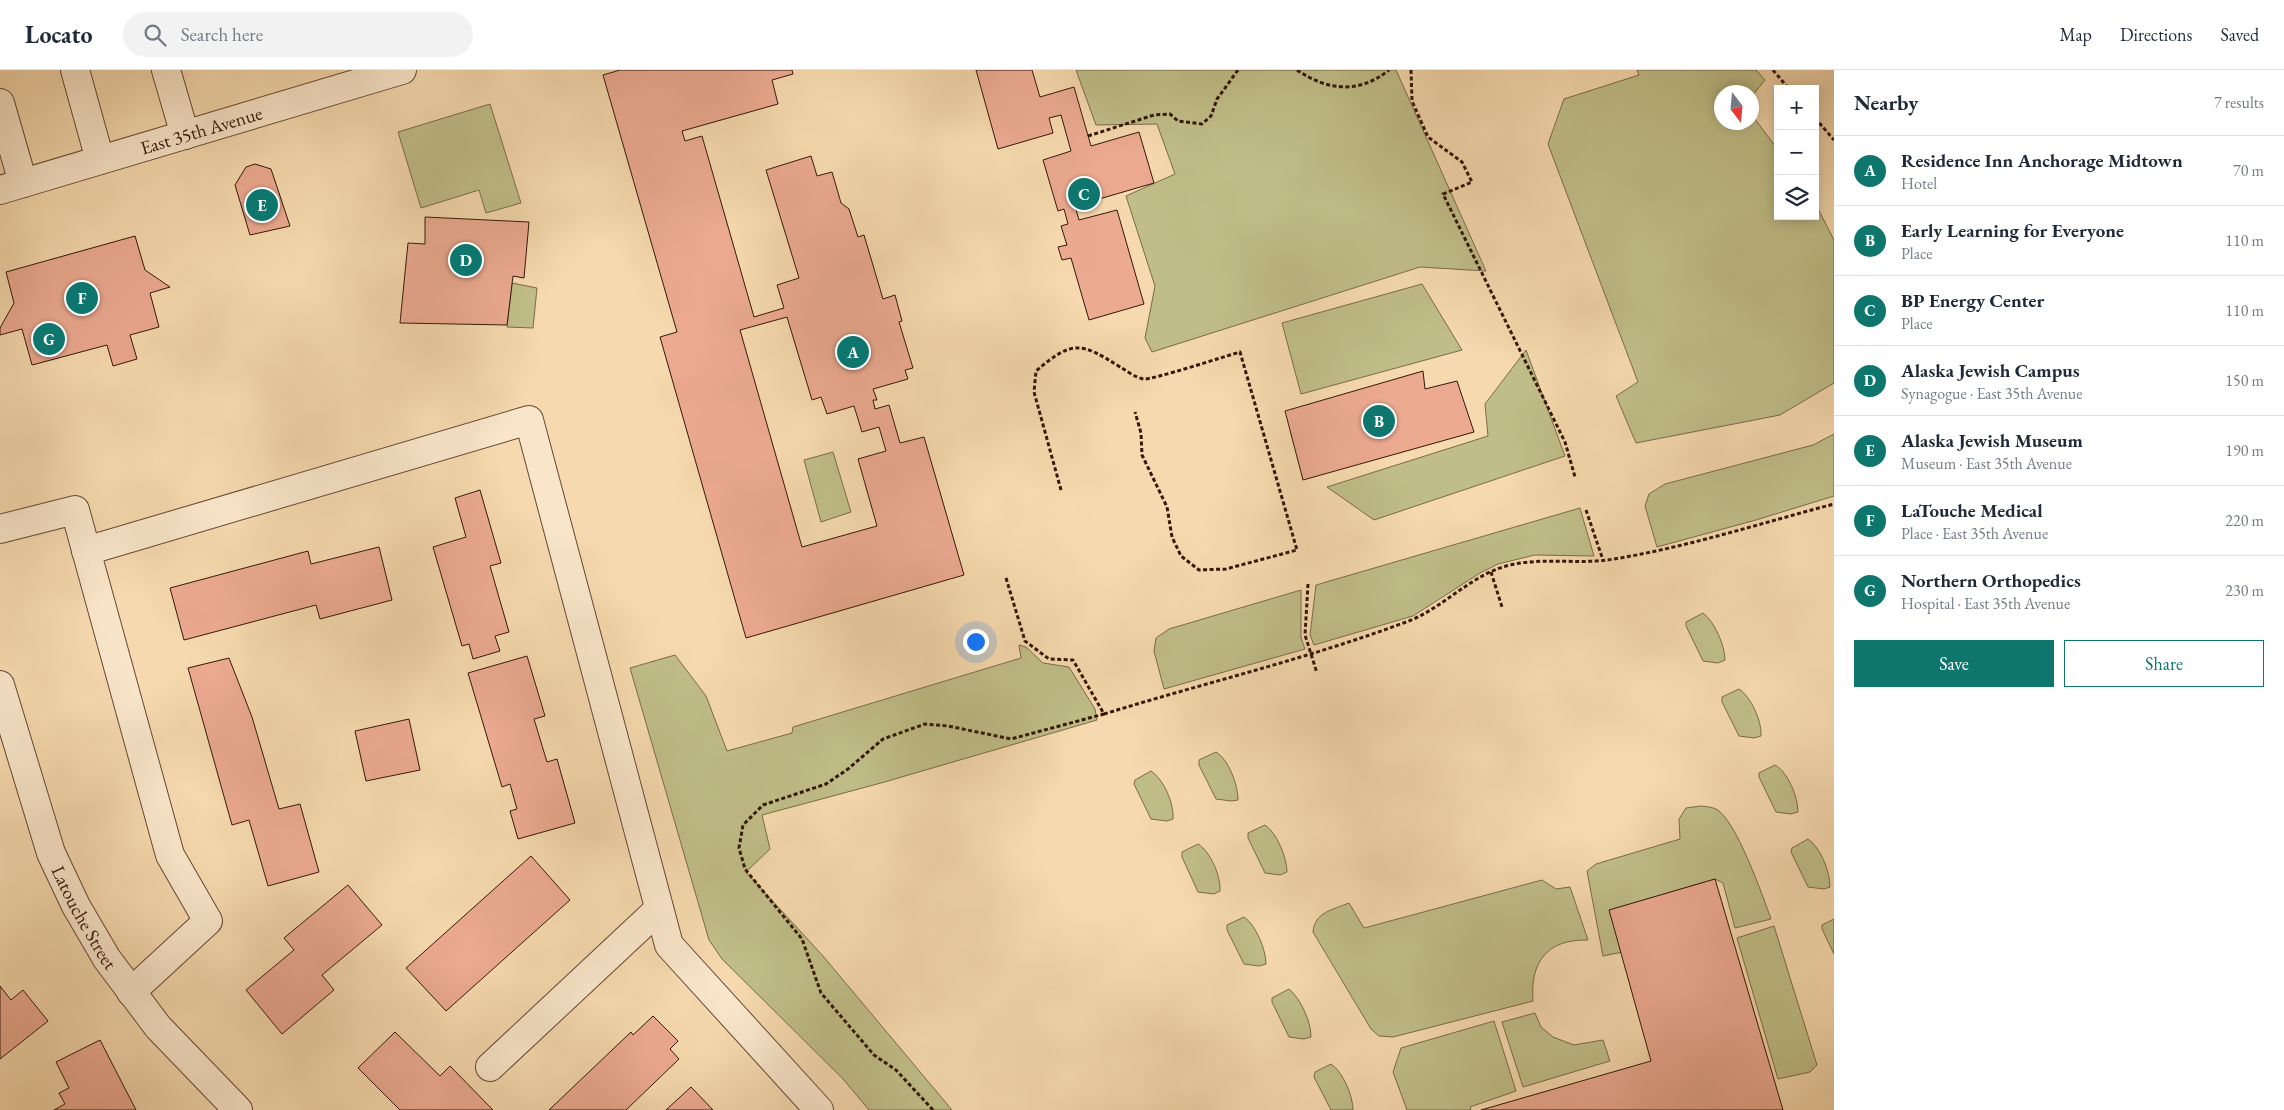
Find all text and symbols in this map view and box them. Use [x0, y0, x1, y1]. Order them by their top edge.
search box [123, 12, 473, 57]
text: Locato [25, 19, 93, 50]
icon: search [141, 21, 169, 49]
text: Search here [181, 22, 263, 47]
text: Map [2060, 23, 2092, 46]
text: Directions [2120, 23, 2192, 46]
text: Saved [2220, 23, 2259, 46]
north arrow [1714, 85, 1759, 130]
map controls [1774, 85, 1819, 220]
button: + [1774, 85, 1819, 130]
text: Nearby [1854, 89, 1918, 116]
text: 7 results [2214, 92, 2264, 113]
street label: East 35th Avenue [137, 100, 265, 160]
button: − [1774, 130, 1819, 175]
text: Residence Inn Anchorage Midtown [1901, 148, 2183, 173]
text: A [1864, 160, 1876, 181]
text: 70 m [2233, 160, 2264, 181]
text: Hotel [1901, 173, 1937, 194]
pin: C [1068, 175, 1100, 213]
button: layers [1774, 175, 1819, 220]
pin: E [246, 186, 278, 224]
text: Early Learning for Everyone [1901, 218, 2124, 243]
text: B [1865, 230, 1875, 251]
text: 110 m [2225, 230, 2264, 251]
pin: D [450, 241, 482, 279]
text: Place [1901, 243, 1933, 264]
pin: F [66, 279, 98, 317]
text: BP Energy Center [1901, 288, 2044, 313]
text: C [1864, 300, 1876, 321]
text: 110 m [2225, 300, 2264, 321]
text: Place [1901, 313, 1933, 334]
pin: G [33, 320, 65, 358]
pin: A [837, 333, 869, 371]
text: Alaska Jewish Campus [1901, 358, 2079, 383]
text: D [1864, 370, 1876, 391]
text: 150 m [2225, 370, 2264, 391]
text: Synagogue · East 35th Avenue [1901, 383, 2083, 404]
pin: B [1363, 402, 1395, 440]
text: Alaska Jewish Museum [1901, 428, 2083, 453]
text: E [1865, 440, 1875, 461]
text: 190 m [2225, 440, 2264, 461]
text: Museum · East 35th Avenue [1901, 453, 2072, 474]
text: LaTouche Medical [1901, 498, 2043, 523]
text: F [1866, 510, 1874, 531]
text: 220 m [2225, 510, 2264, 531]
text: Place · East 35th Avenue [1901, 523, 2048, 544]
text: Northern Orthopedics [1901, 568, 2081, 593]
text: G [1864, 580, 1876, 601]
text: 230 m [2225, 580, 2264, 601]
text: Hospital · East 35th Avenue [1901, 593, 2070, 614]
your location [963, 629, 989, 655]
button: Save [1854, 640, 2054, 687]
button: Share [2064, 640, 2264, 687]
street label: Latouche Street [46, 862, 122, 975]

